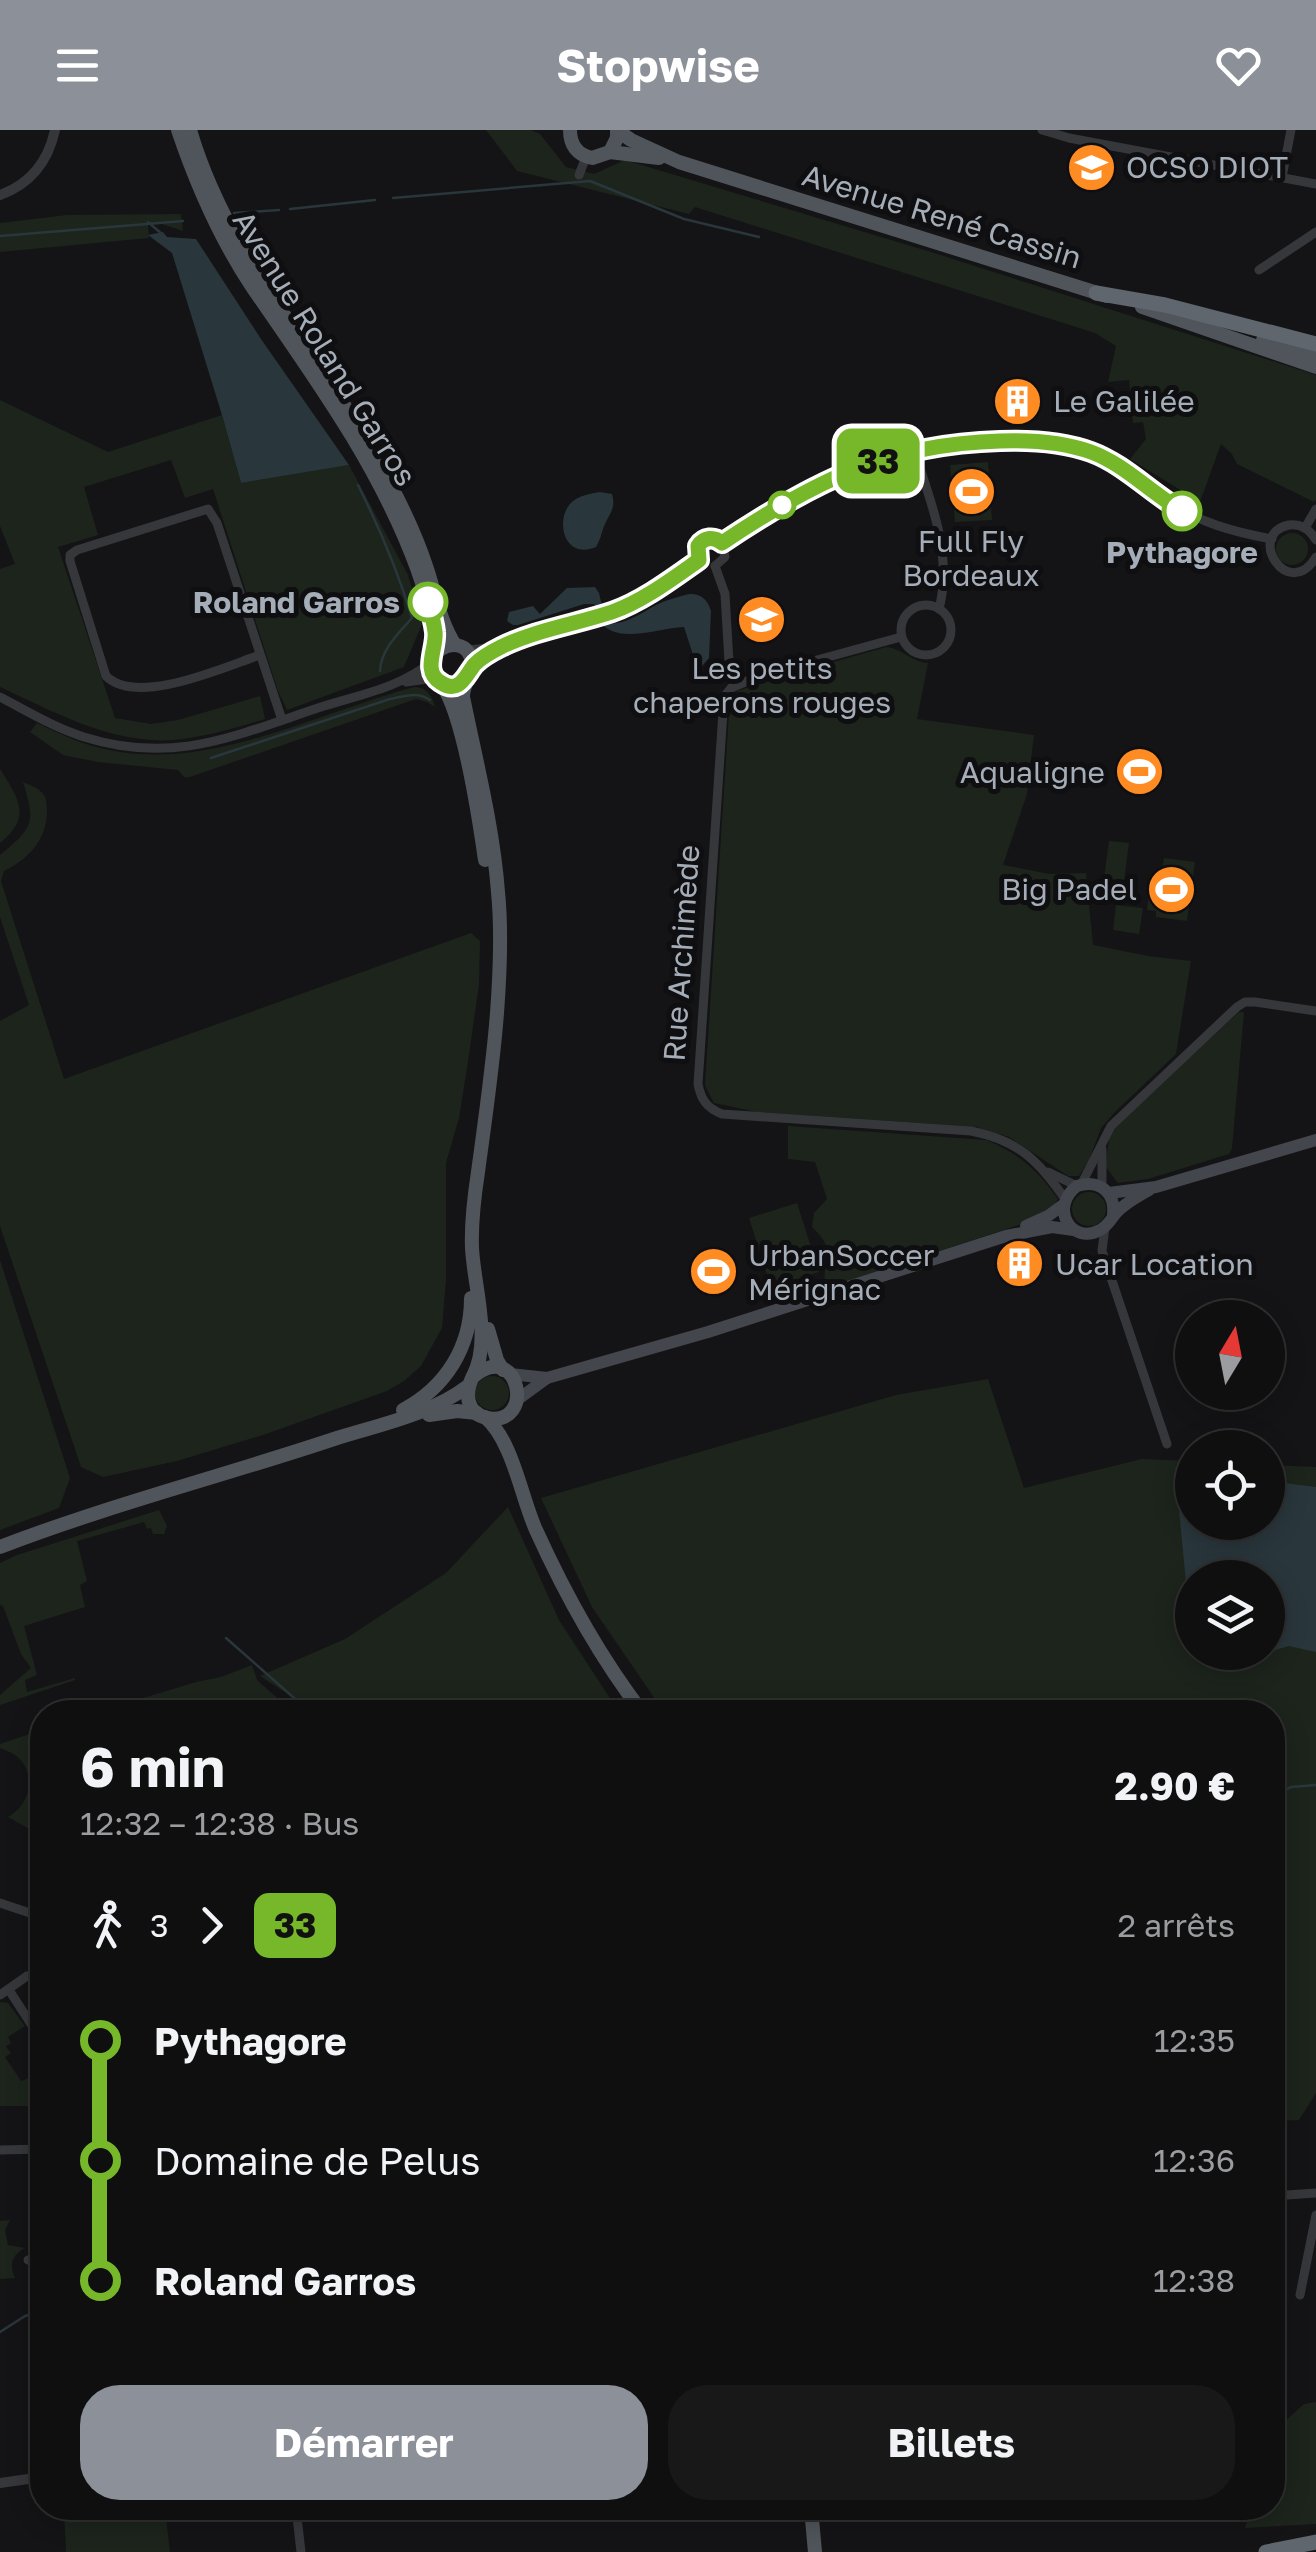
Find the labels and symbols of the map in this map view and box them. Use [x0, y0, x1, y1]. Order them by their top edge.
school or university icon: OCSO DIOT [1065, 141, 1117, 193]
place label: OCSO DIOT [1126, 149, 1288, 185]
street label: Avenue René Cassin [798, 156, 1086, 276]
street label: Avenue Roland Garros [226, 204, 424, 492]
building icon: Le Galilée [992, 375, 1044, 427]
place label: Le Galilée [1053, 383, 1195, 419]
line badge: 33 [833, 428, 923, 494]
sports icon: Full Fly Bordeaux [945, 466, 997, 518]
unlabelled marker [769, 492, 795, 518]
marker: Pythagore [1163, 492, 1201, 530]
place label: Full Fly Bordeaux [903, 523, 1039, 593]
place label: Pythagore [1106, 534, 1258, 570]
marker: Roland Garros [409, 583, 447, 621]
place label: Roland Garros [193, 584, 400, 620]
school or university icon: Les petits chaperons rouges [736, 593, 788, 645]
place label: Les petits chaperons rouges [633, 650, 891, 720]
sports icon: Aqualigne [1114, 746, 1166, 798]
place label: Aqualigne [960, 754, 1105, 790]
street label: Rue Archimède [655, 844, 707, 1062]
sports icon: Big Padel [1146, 863, 1198, 915]
place label: Big Padel [1001, 871, 1137, 907]
place label: UrbanSoccer Mérignac [748, 1237, 935, 1307]
building icon: Ucar Location [994, 1238, 1046, 1290]
sports icon: UrbanSoccer Mérignac [687, 1246, 739, 1298]
place label: Ucar Location [1055, 1246, 1254, 1282]
north arrow [1175, 1300, 1285, 1410]

